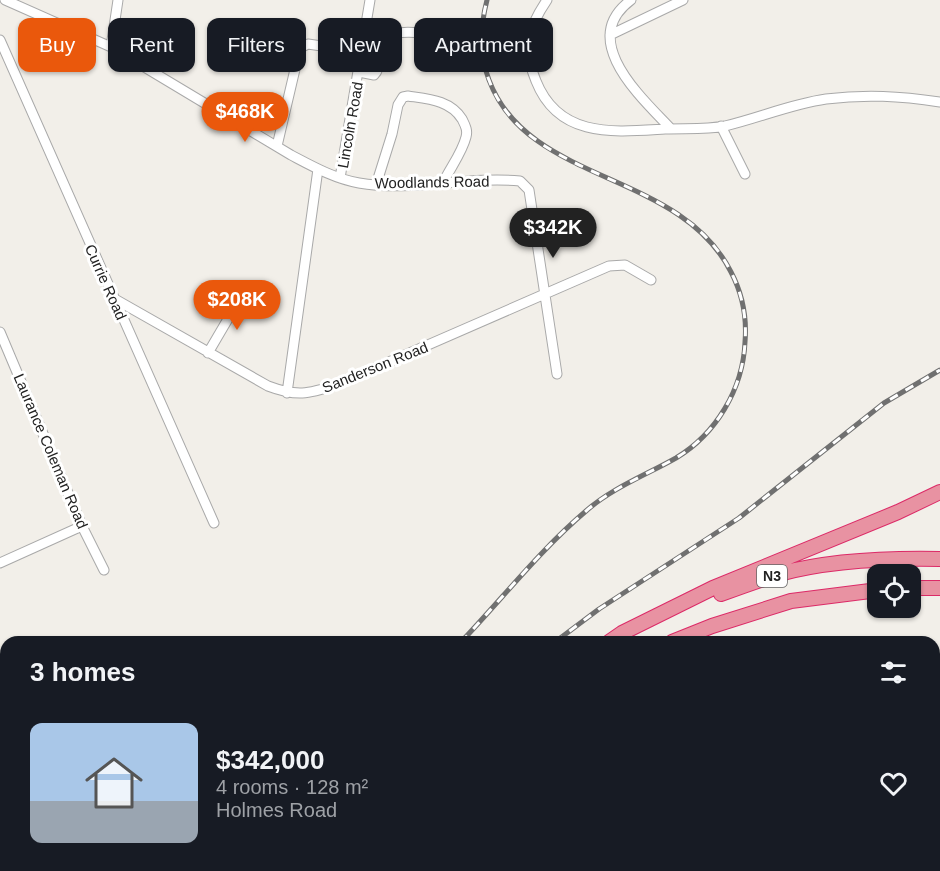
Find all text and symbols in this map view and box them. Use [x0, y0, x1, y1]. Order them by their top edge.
chip: Buy [18, 18, 96, 72]
chip: Rent [108, 18, 195, 72]
chip: Filters [207, 18, 306, 72]
chip: New [318, 18, 402, 72]
chip: Apartment [414, 18, 553, 72]
street label: Lincoln Road [334, 80, 366, 170]
pin: $468K [203, 92, 287, 143]
text: $468K [216, 100, 274, 122]
street label: Woodlands Road [374, 172, 490, 192]
pin: $342K [511, 208, 595, 259]
text: $342K [524, 216, 582, 238]
street label: Currie Road [82, 242, 130, 322]
pin: $208K [195, 280, 279, 331]
text: $208K [208, 288, 266, 310]
street label: Sanderson Road [320, 338, 430, 396]
street label: Laurance Coleman Road [11, 371, 91, 531]
map controls [867, 564, 921, 618]
button: locate [867, 564, 921, 618]
road number: N3 [757, 565, 787, 587]
icon: filters [877, 656, 910, 689]
text: 3 homes [30, 657, 136, 687]
text: $342,000 [216, 745, 324, 775]
icon: home [78, 747, 150, 819]
icon: heart [877, 767, 910, 800]
text: 4 rooms · 128 m² [216, 776, 368, 798]
text: Holmes Road [216, 799, 337, 821]

